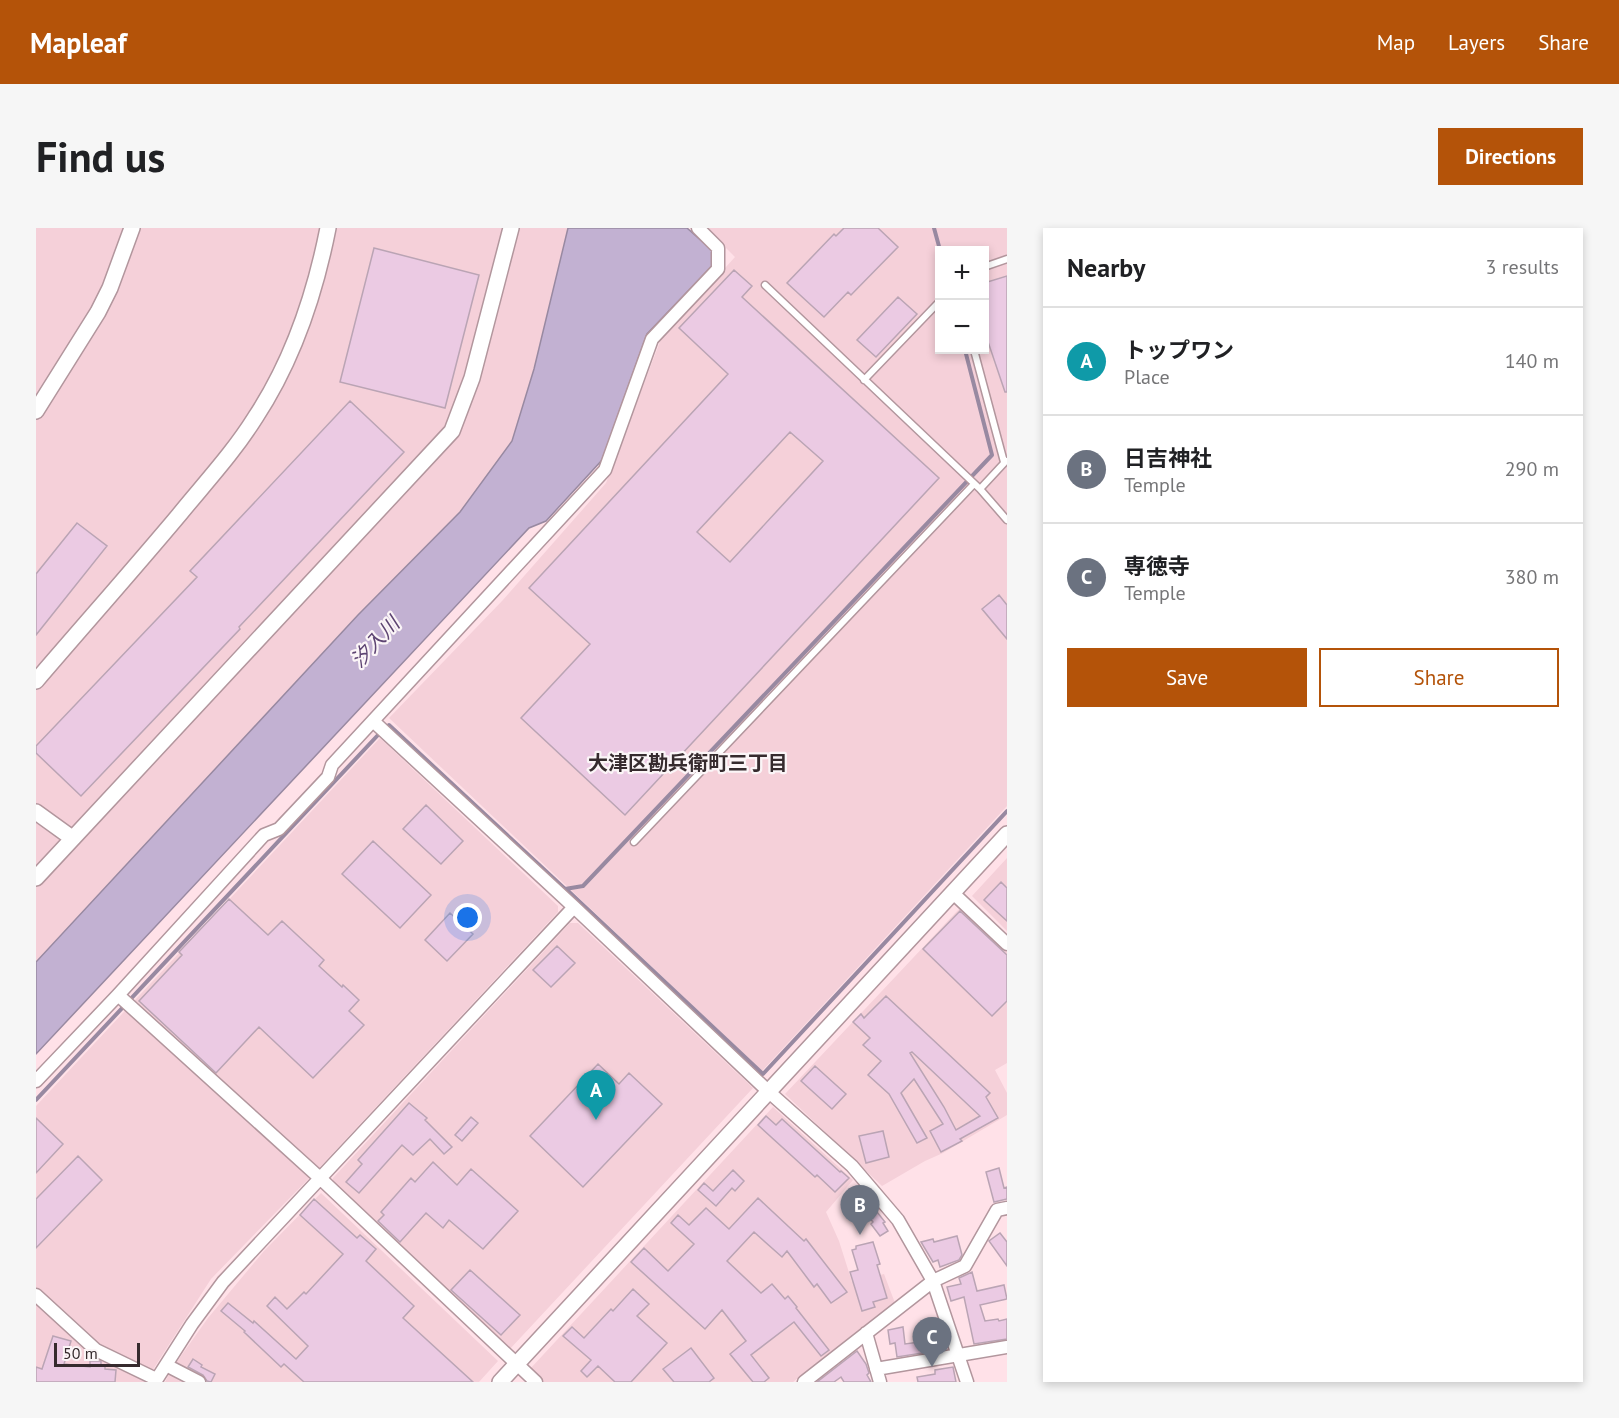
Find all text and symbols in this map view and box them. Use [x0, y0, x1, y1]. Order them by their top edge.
text: Mapleaf [30, 24, 127, 61]
text: Map [1377, 29, 1415, 56]
text: Layers [1448, 29, 1505, 56]
text: Share [1538, 29, 1589, 56]
button: Directions [1438, 128, 1583, 185]
text: Find us [36, 129, 165, 184]
map controls [935, 246, 989, 354]
button: + [935, 246, 989, 300]
text: Nearby [1067, 251, 1145, 284]
text: 3 results [1486, 254, 1559, 280]
button: − [935, 300, 989, 354]
text: トップワン [1124, 336, 1234, 364]
text: A [1080, 348, 1093, 374]
text: 140 m [1505, 348, 1559, 374]
text: Place [1124, 364, 1170, 390]
text: 日吉神社 [1124, 444, 1212, 472]
text: B [1081, 456, 1092, 482]
text: 290 m [1505, 456, 1559, 482]
text: Temple [1124, 472, 1186, 498]
text: 専徳寺 [1124, 552, 1190, 580]
text: C [1081, 564, 1092, 590]
text: 380 m [1505, 564, 1559, 590]
text: Temple [1124, 580, 1186, 606]
water label: 汐入川 [345, 610, 406, 673]
button: Save [1067, 648, 1307, 707]
button: Share [1319, 648, 1559, 707]
district label: 大津区勘兵衛町三丁目 [588, 750, 788, 776]
your location [453, 903, 482, 932]
pin: A [576, 1070, 616, 1120]
pin: B [840, 1186, 880, 1235]
pin: C [912, 1318, 952, 1367]
scale bar [54, 1340, 140, 1368]
text: 50 m [63, 1343, 98, 1363]

